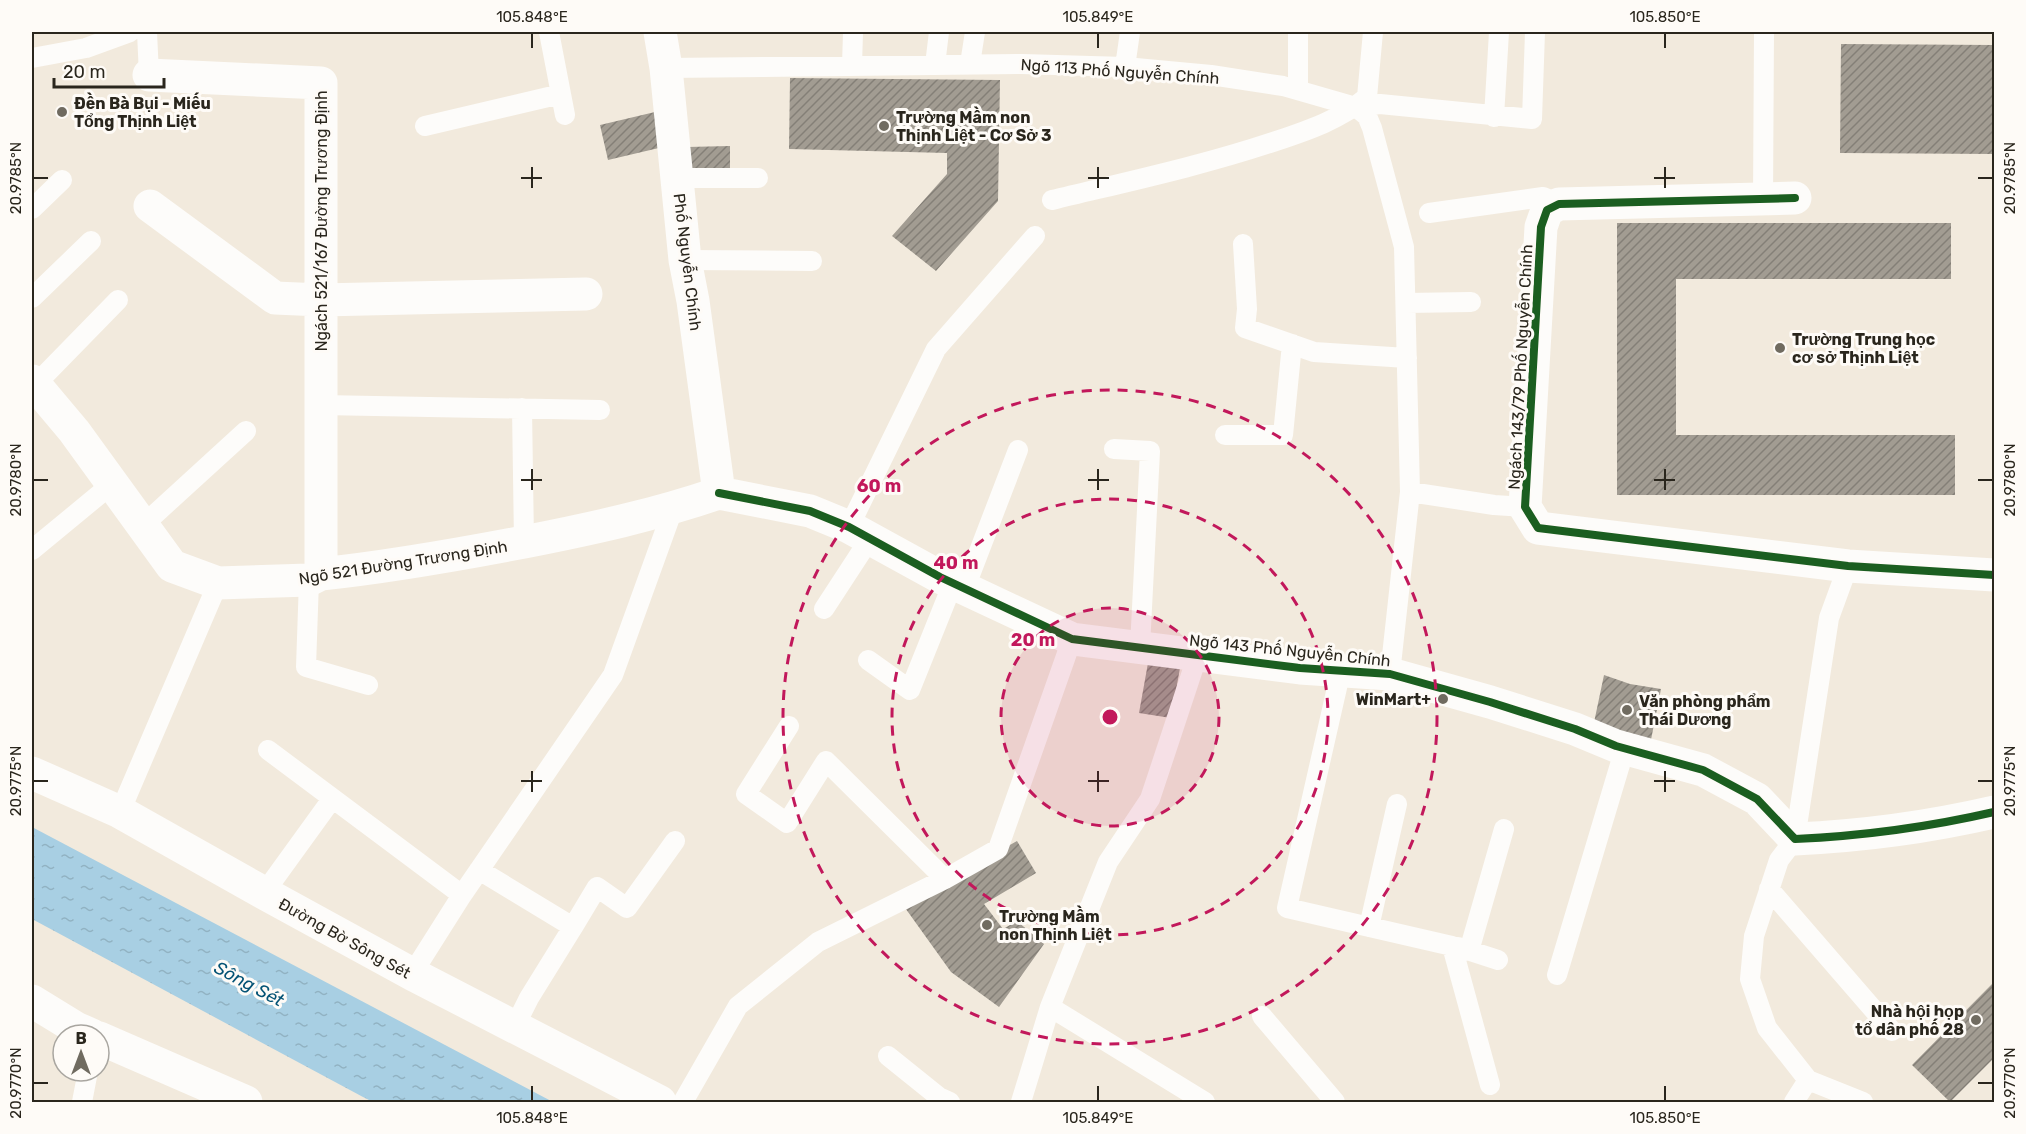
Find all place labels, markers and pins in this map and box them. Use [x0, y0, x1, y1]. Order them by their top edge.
place label: Đền Bà Bụi - Miếu Tổng Thịnh Liệt [74, 92, 211, 131]
marker: Đền Bà Bụi - Miếu Tổng Thịnh Liệt [55, 105, 69, 119]
place label: Trường Mầm non Thịnh Liệt - Cơ Sở 3 [896, 106, 1052, 145]
marker: Trường Mầm non Thịnh Liệt - Cơ Sở 3 [877, 119, 891, 133]
place label: Trường Trung học cơ sở Thịnh Liệt [1792, 330, 1935, 367]
marker: Trường Trung học cơ sở Thịnh Liệt [1773, 341, 1787, 355]
place label: WinMart+ [1356, 690, 1431, 709]
marker: WinMart+ [1436, 692, 1450, 706]
place label: Văn phòng phẩm Thái Dương [1639, 692, 1770, 729]
marker: Văn phòng phẩm Thái Dương [1620, 703, 1634, 717]
centre of rings [1100, 707, 1120, 727]
place label: Trường Mầm non Thịnh Liệt [999, 905, 1112, 944]
marker: Trường Mầm non Thịnh Liệt [980, 918, 994, 932]
place label: Nhà hội họp tổ dân phố 28 [1855, 1002, 1964, 1039]
marker: Nhà hội họp tổ dân phố 28 [1969, 1013, 1983, 1027]

